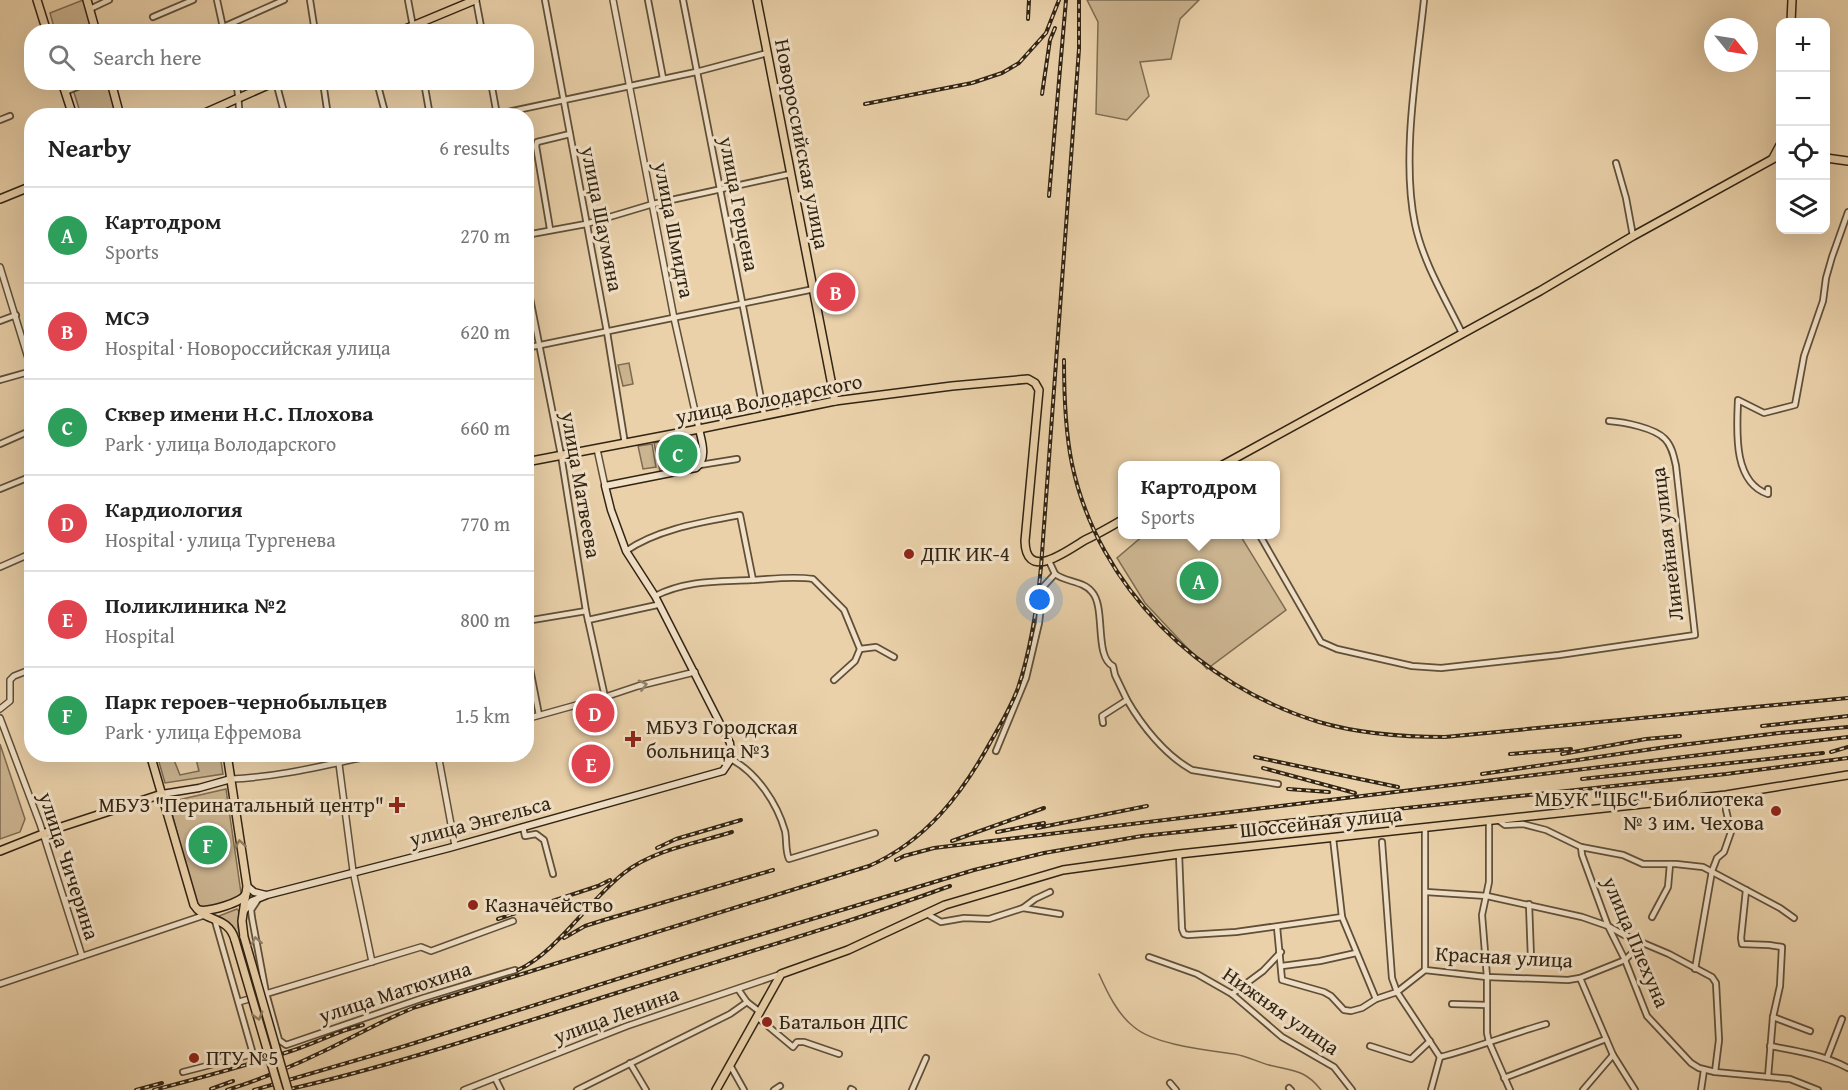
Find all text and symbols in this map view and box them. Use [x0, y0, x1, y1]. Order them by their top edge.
north arrow [1704, 18, 1758, 72]
map controls [1776, 18, 1830, 234]
button: + [1776, 18, 1830, 72]
search box [24, 24, 534, 90]
street label: Новороссийская улица [767, 36, 838, 252]
icon: search [45, 41, 78, 74]
text: Search here [93, 41, 202, 73]
button: − [1776, 72, 1830, 126]
button: locate [1776, 126, 1830, 180]
text: Nearby [48, 128, 131, 167]
text: 6 results [439, 133, 510, 162]
street label: улица Герцена [711, 133, 768, 274]
street label: улица Шаумяна [573, 143, 632, 294]
street label: улица Шмидта [646, 158, 703, 301]
button: layers [1776, 180, 1830, 234]
text: Картодром [105, 205, 221, 237]
text: A [61, 221, 74, 250]
text: 270 m [460, 221, 510, 250]
text: Sports [105, 237, 159, 266]
pin: B [816, 270, 856, 314]
text: МСЭ [105, 301, 149, 333]
text: B [61, 317, 74, 346]
text: 620 m [460, 317, 510, 346]
text: Hospital · Новороссийская улица [105, 333, 390, 362]
street label: улица Володарского [672, 365, 865, 432]
text: Сквер имени Н.С. Плохова [105, 397, 374, 429]
street label: улица Матвеева [553, 408, 610, 561]
text: C [62, 413, 73, 442]
text: 660 m [460, 413, 510, 442]
text: Park · улица Володарского [105, 429, 336, 458]
pin: C [658, 432, 698, 476]
popup [1118, 461, 1280, 539]
street label: Линейная улица [1642, 466, 1691, 623]
text: Картодром [1141, 470, 1257, 502]
text: Кардиология [105, 493, 243, 525]
text: Sports [1141, 502, 1195, 531]
text: D [61, 509, 74, 538]
text: 770 m [460, 509, 510, 538]
text: Hospital · улица Тургенева [105, 525, 336, 554]
place label: ДПК ИК-4 [920, 538, 1010, 569]
marker: ДПК ИК-4 [902, 547, 916, 561]
pin: A [1180, 558, 1218, 604]
your location [1025, 585, 1054, 614]
text: Поликлиника №2 [105, 589, 287, 621]
text: E [62, 605, 73, 634]
text: 800 m [460, 605, 510, 634]
text: Hospital [105, 621, 175, 650]
one-way arrow [638, 679, 648, 692]
text: Парк героев-чернобыльцев [105, 685, 387, 717]
pin: D [576, 690, 614, 736]
text: F [62, 701, 73, 730]
text: 1.5 km [455, 701, 510, 730]
place label: МБУЗ Городская больница №3 [646, 711, 798, 766]
text: Park · улица Ефремова [105, 717, 302, 746]
marker: МБУЗ Городская больница №3 [624, 730, 642, 748]
pin: E [572, 742, 610, 786]
place label: МБУК "ЦБС" Библиотека № 3 им. Чехова [1534, 783, 1764, 838]
street label: улица Чичерина [31, 787, 108, 944]
street label: улица Энгельса [405, 787, 554, 855]
place label: МБУЗ "Перинатальный центр" [98, 789, 384, 820]
marker: МБУЗ "Перинатальный центр" [388, 796, 406, 814]
street label: Шоссейная улица [1238, 798, 1404, 845]
marker: МБУК "ЦБС" Библиотека № 3 им. Чехова [1769, 804, 1783, 818]
pin: F [188, 822, 228, 868]
one-way arrow [234, 839, 247, 849]
street label: улица Плехуна [1594, 870, 1678, 1012]
place label: Казначейство [485, 889, 613, 920]
marker: Казначейство [466, 898, 480, 912]
one-way arrow [250, 936, 263, 946]
street label: Красная улица [1434, 937, 1574, 976]
street label: улица Матюхина [314, 952, 475, 1031]
street label: Нижняя улица [1216, 959, 1346, 1062]
street label: улица Ленина [548, 978, 683, 1052]
place label: Батальон ДПС [779, 1006, 908, 1037]
one-way arrow [251, 1010, 263, 1021]
marker: Батальон ДПС [760, 1015, 774, 1029]
place label: ПТУ №5 [206, 1042, 279, 1073]
marker: ПТУ №5 [187, 1051, 201, 1065]

